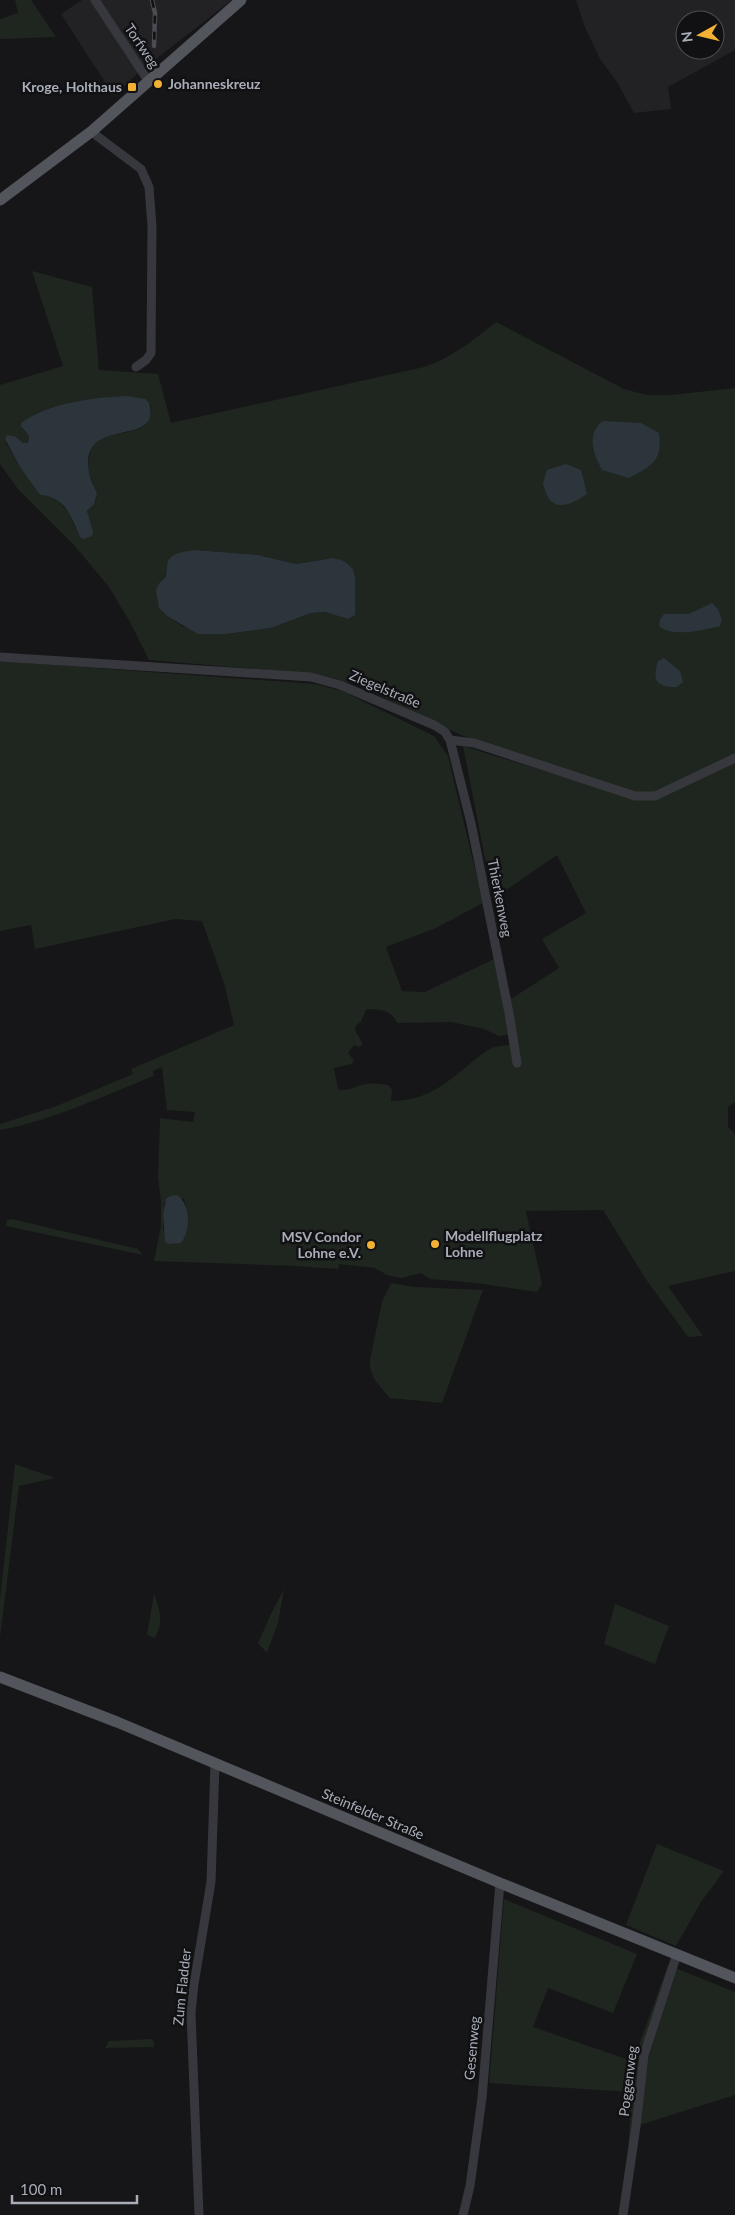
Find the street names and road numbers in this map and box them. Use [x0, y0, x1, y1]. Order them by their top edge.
street label: Torfweg [121, 20, 163, 71]
street label: Ziegelstraße [347, 666, 423, 711]
street label: Thierkenweg [485, 857, 516, 938]
street label: Steinfelder Straße [319, 1784, 427, 1843]
street label: Zum Fladder [169, 1948, 194, 2026]
street label: Gesenweg [460, 2015, 483, 2081]
street label: Poggenweg [615, 2045, 640, 2117]

